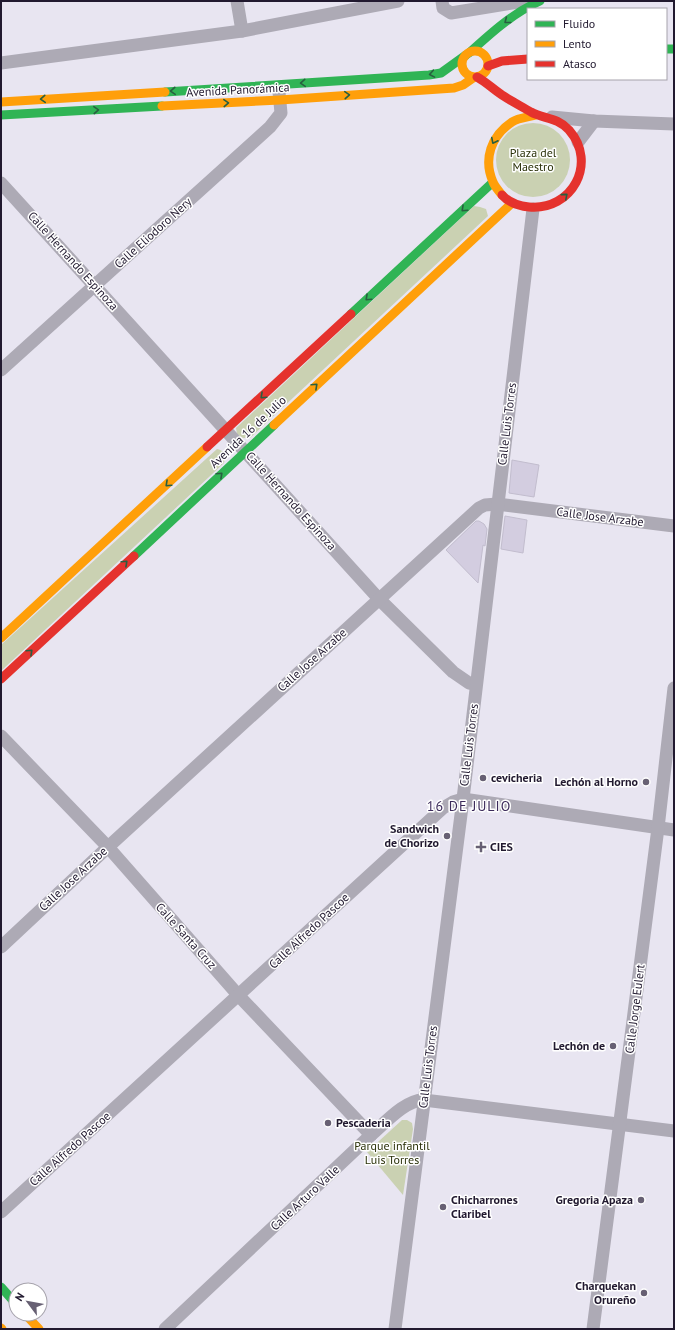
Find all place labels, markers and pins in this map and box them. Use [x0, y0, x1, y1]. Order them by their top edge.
place label: cevicheria [491, 770, 542, 785]
marker: cevicheria [478, 773, 488, 783]
place label: Lechón al Horno [554, 774, 639, 789]
marker: Lechón al Horno [641, 777, 651, 787]
place label: Sandwich de Chorizo [385, 821, 440, 850]
marker: Sandwich de Chorizo [442, 831, 452, 841]
place label: CIES [490, 839, 513, 854]
marker: CIES [475, 841, 487, 853]
place label: Lechón de [553, 1038, 605, 1053]
marker: Lechón de [608, 1041, 618, 1051]
place label: Pescaderia [336, 1115, 391, 1130]
marker: Pescaderia [323, 1118, 333, 1128]
place label: Chicharrones Claribel [451, 1192, 518, 1221]
place label: Gregoria Apaza [555, 1192, 633, 1207]
marker: Gregoria Apaza [636, 1195, 646, 1205]
marker: Chicharrones Claribel [438, 1202, 448, 1212]
place label: Charquekan Orureño [575, 1278, 637, 1307]
marker: Charquekan Orureño [639, 1288, 649, 1298]

